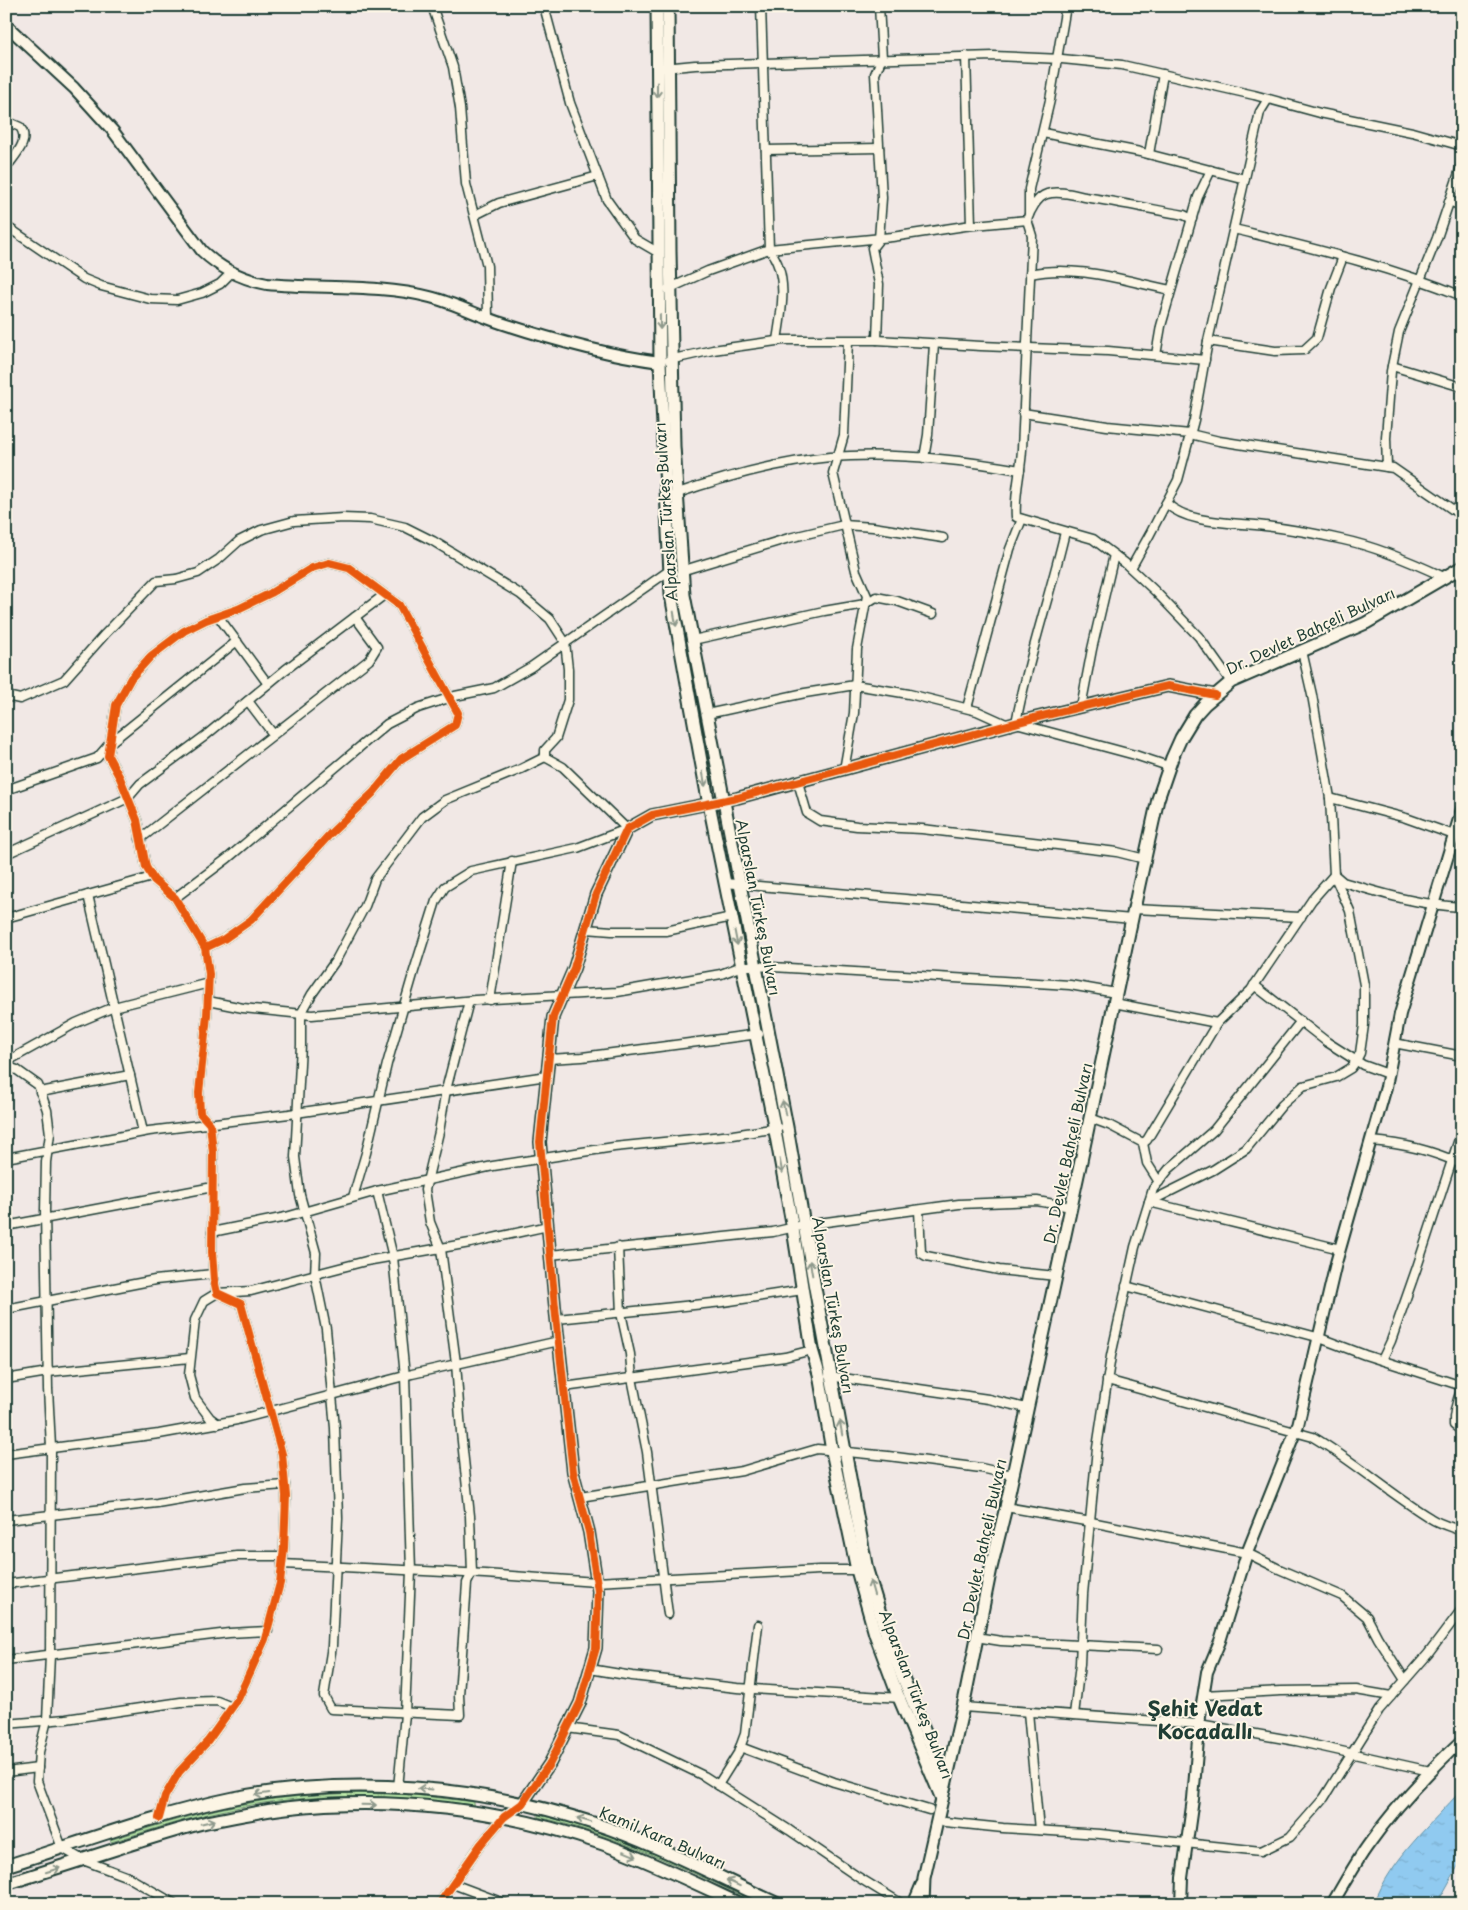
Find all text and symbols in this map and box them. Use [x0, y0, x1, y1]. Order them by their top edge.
one-way arrow [652, 82, 662, 98]
one-way arrow [655, 314, 664, 330]
street label: Alparslan Türkeş Bulvarı [647, 422, 683, 602]
street label: Dr. Devlet Bahçeli Bulvarı [1222, 581, 1398, 679]
one-way arrow [671, 610, 681, 626]
one-way arrow [700, 770, 710, 786]
street label: Alparslan Türkeş Bulvarı [731, 817, 787, 997]
one-way arrow [732, 929, 742, 945]
street label: Dr. Devlet Bahçeli Bulvarı [1037, 1060, 1097, 1246]
one-way arrow [778, 1101, 788, 1117]
one-way arrow [777, 1158, 787, 1174]
street label: Alparslan Türkeş Bulvarı [807, 1215, 861, 1395]
one-way arrow [806, 1261, 816, 1277]
one-way arrow [835, 1421, 845, 1437]
street label: Dr. Devlet Bahçeli Bulvarı [951, 1456, 1011, 1642]
one-way arrow [867, 1580, 877, 1596]
street label: Alparslan Türkeş Bulvarı [874, 1606, 960, 1782]
district label: Şehit Vedat Kocadallı [1147, 1693, 1263, 1746]
one-way arrow [417, 1785, 433, 1794]
one-way arrow [255, 1789, 271, 1799]
one-way arrow [361, 1800, 377, 1809]
street label: Kamil Kara Bulvarı [596, 1800, 730, 1874]
one-way arrow [576, 1815, 592, 1825]
one-way arrow [200, 1817, 216, 1827]
one-way arrow [623, 1851, 638, 1860]
one-way arrow [44, 1864, 60, 1874]
one-way arrow [726, 1878, 741, 1888]

